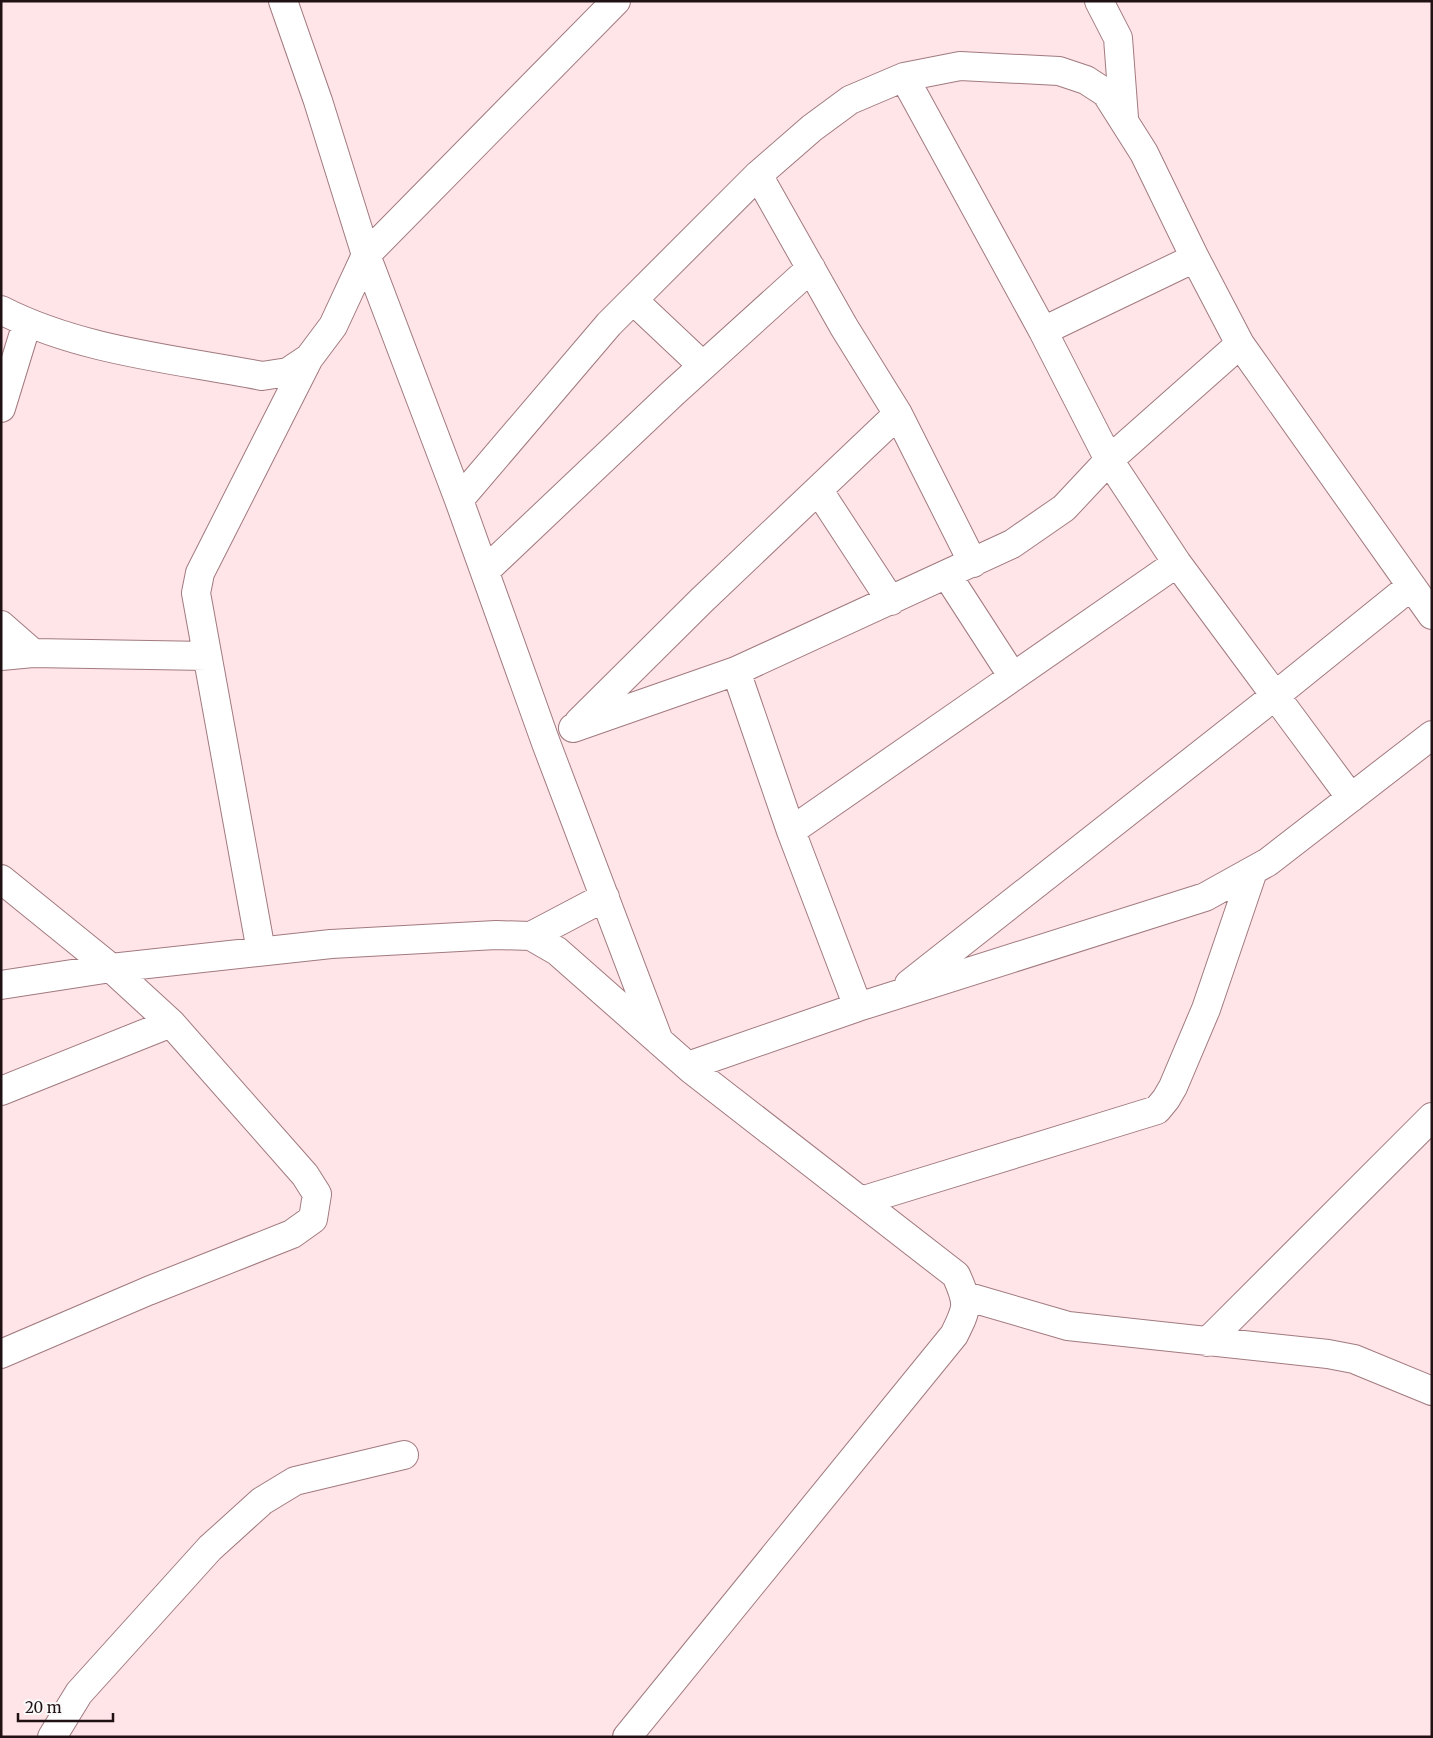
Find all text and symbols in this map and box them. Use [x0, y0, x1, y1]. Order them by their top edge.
scale bar [18, 1690, 112, 1722]
text: 20 m [25, 1698, 62, 1717]

